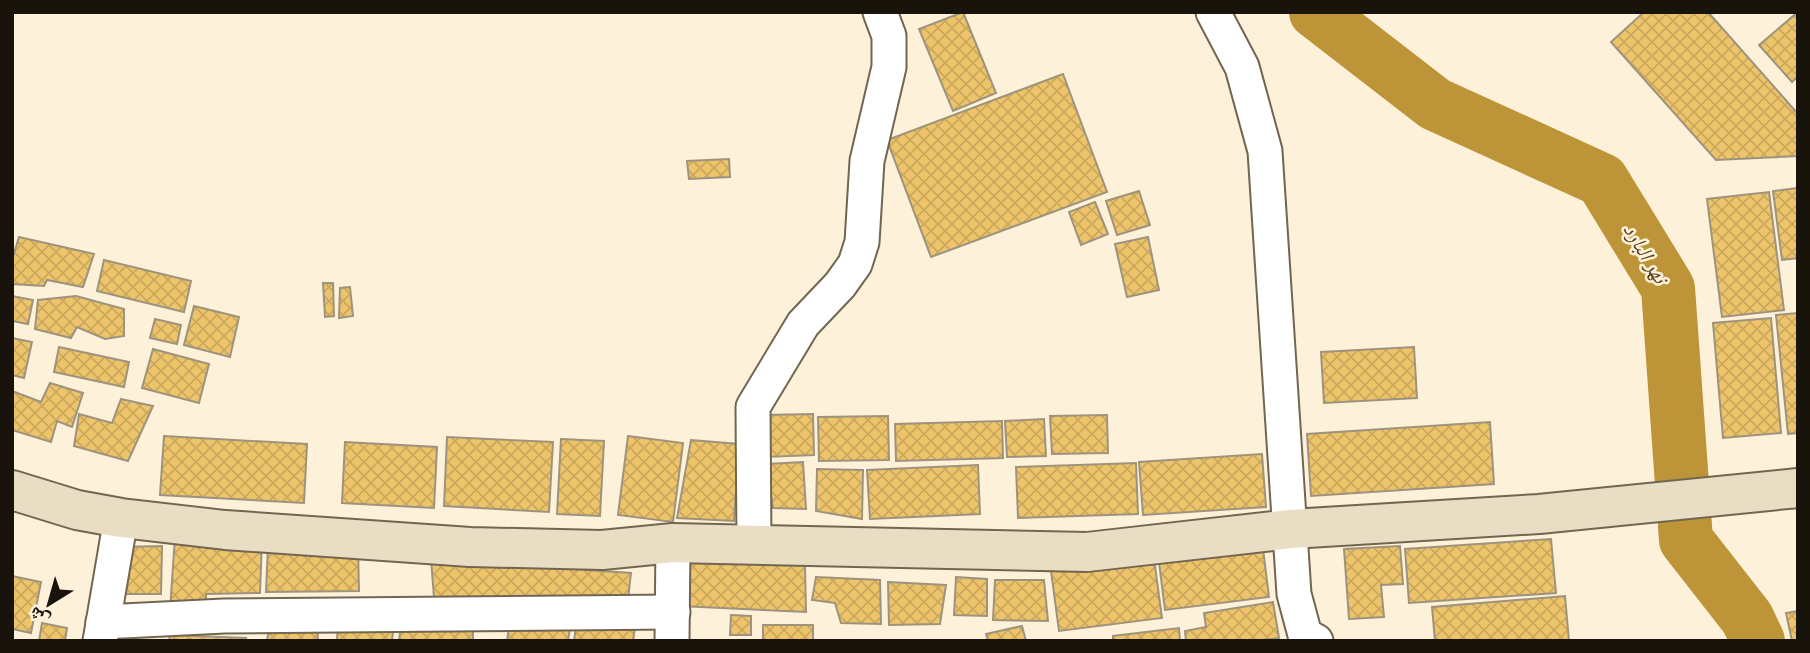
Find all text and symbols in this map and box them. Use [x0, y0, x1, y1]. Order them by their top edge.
water label: نهر البارد [1618, 218, 1676, 291]
north arrow [14, 569, 84, 639]
text: ش [23, 601, 55, 633]

